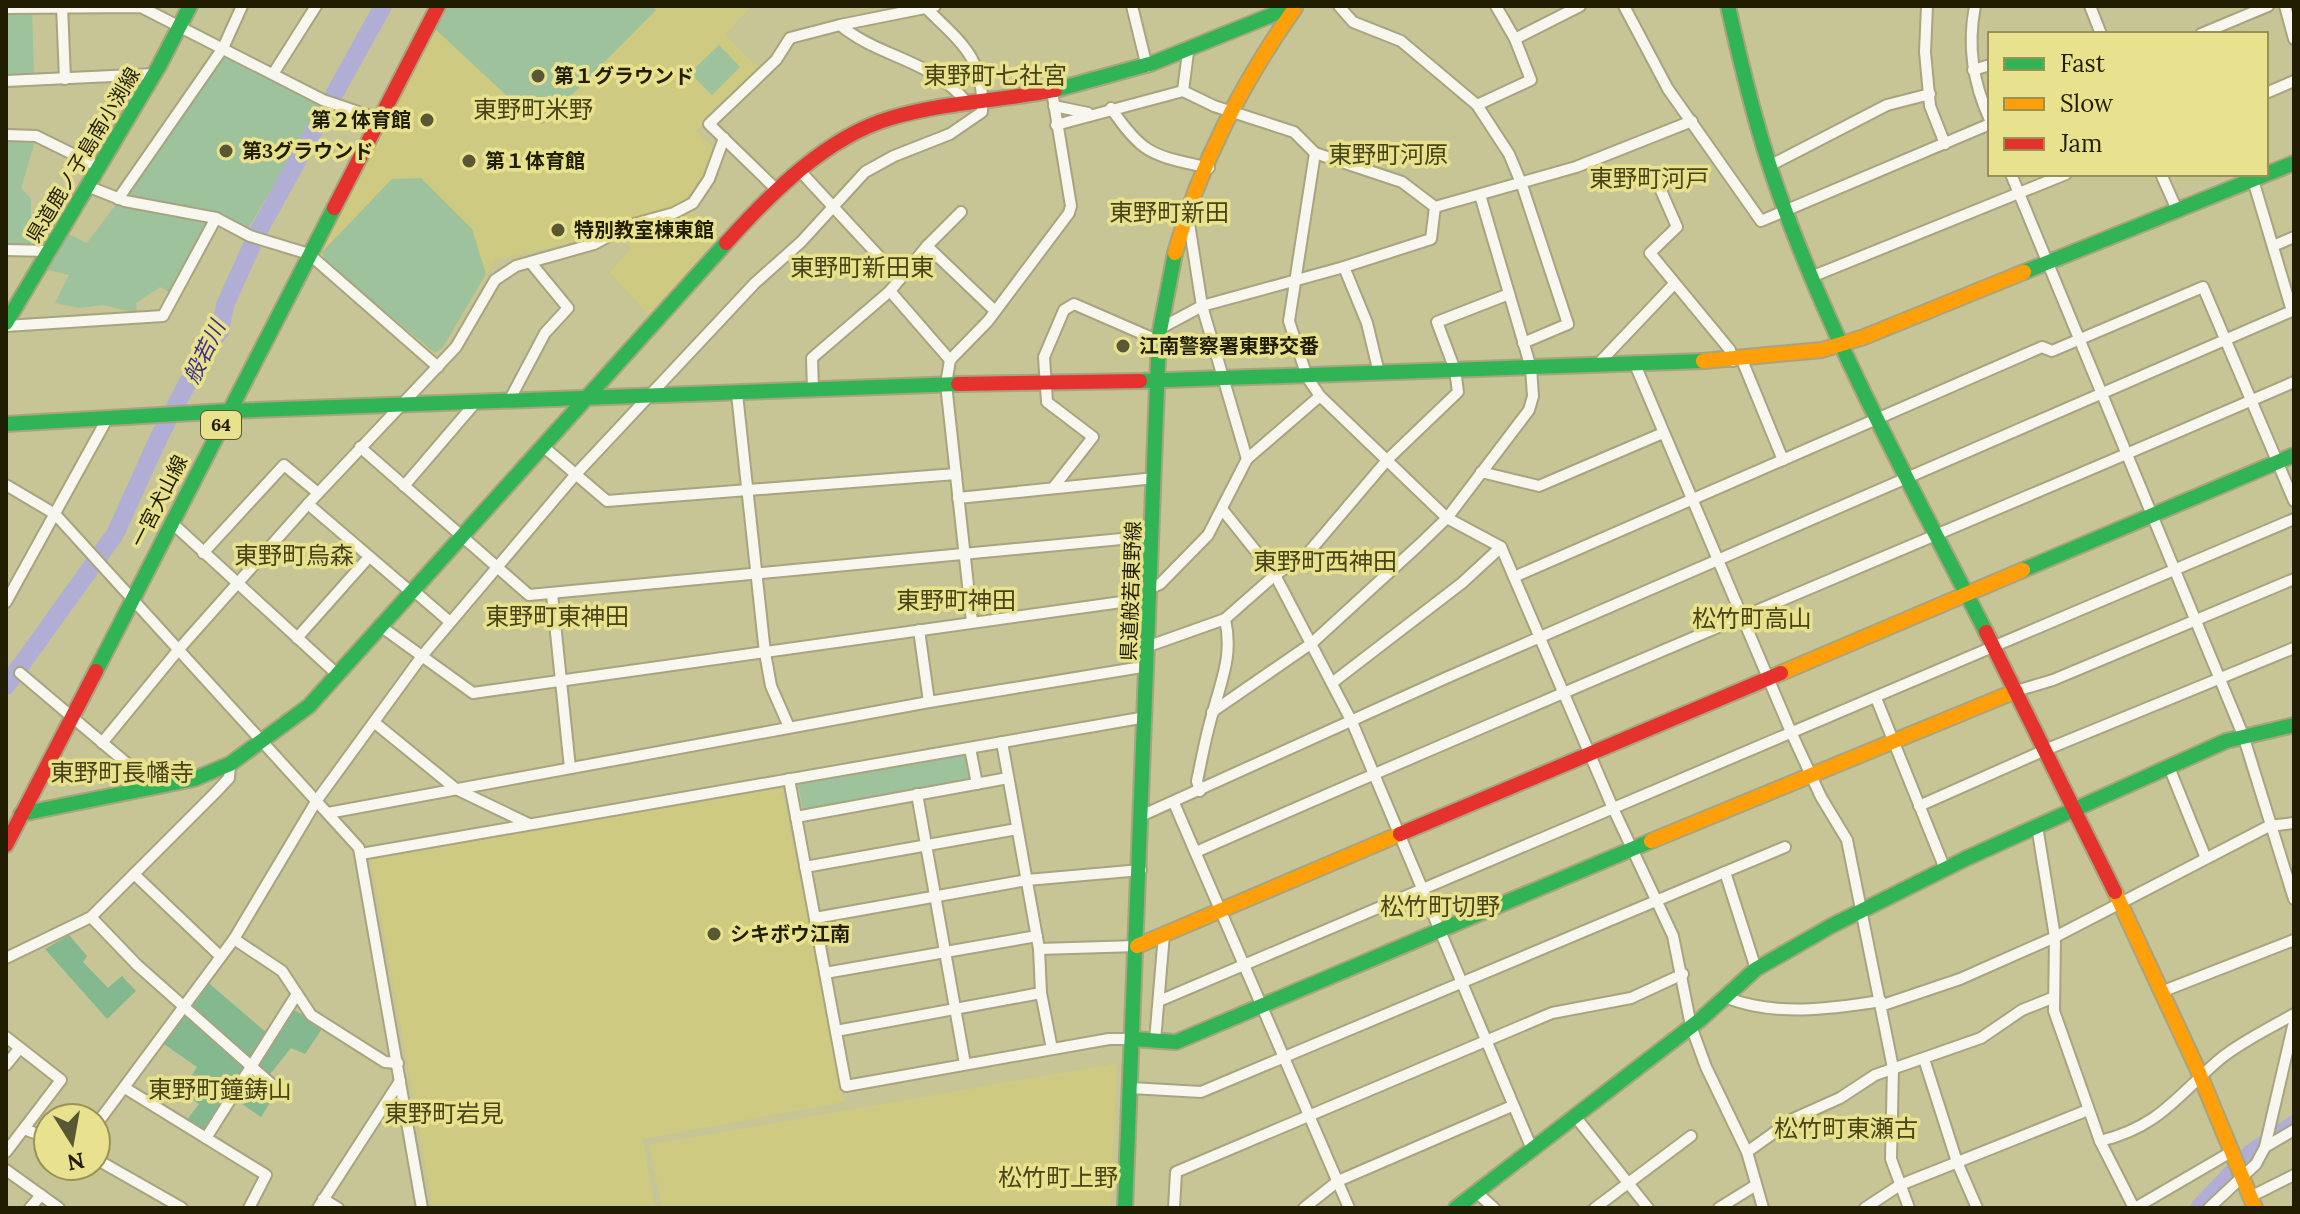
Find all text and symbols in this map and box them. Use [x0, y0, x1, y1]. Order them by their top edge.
legend [1988, 32, 2268, 176]
text: Fast [2060, 48, 2106, 79]
district label: 東野町七社宮 [923, 60, 1067, 91]
street label: 県道鹿ノ子島南小渕線 [20, 63, 145, 247]
place label: 第１グラウンド [554, 63, 694, 88]
marker: 第１グラウンド [529, 67, 547, 85]
text: Slow [2060, 88, 2114, 119]
district label: 東野町米野 [473, 94, 593, 125]
place label: 第２体育館 [311, 107, 411, 132]
marker: 第２体育館 [418, 111, 436, 129]
text: Jam [2059, 128, 2102, 159]
place label: 第3グラウンド [242, 138, 373, 163]
district label: 東野町河原 [1328, 139, 1448, 170]
marker: 第3グラウンド [217, 142, 235, 160]
place label: 第１体育館 [485, 148, 585, 173]
marker: 第１体育館 [460, 152, 478, 170]
district label: 東野町河戸 [1589, 163, 1709, 194]
district label: 東野町新田 [1109, 197, 1229, 228]
place label: 特別教室棟東館 [574, 217, 714, 242]
marker: 特別教室棟東館 [549, 221, 567, 239]
district label: 東野町新田東 [790, 252, 934, 283]
water label: 般若川 [177, 314, 232, 388]
place label: 江南警察署東野交番 [1139, 333, 1319, 358]
marker: 江南警察署東野交番 [1114, 337, 1132, 355]
road number: 64 [201, 411, 241, 439]
street label: 一宮犬山線 [125, 451, 192, 551]
street label: 県道般若東野線 [1116, 521, 1145, 661]
district label: 東野町烏森 [234, 540, 354, 571]
district label: 東野町西神田 [1253, 546, 1397, 577]
district label: 東野町神田 [896, 585, 1016, 616]
district label: 東野町東神田 [485, 601, 629, 632]
district label: 松竹町高山 [1692, 603, 1812, 634]
district label: 東野町長幡寺 [50, 757, 194, 788]
district label: 松竹町切野 [1380, 891, 1500, 922]
place label: シキボウ江南 [730, 921, 850, 946]
marker: シキボウ江南 [705, 925, 723, 943]
district label: 東野町鐘鋳山 [148, 1074, 292, 1105]
district label: 東野町岩見 [384, 1098, 504, 1129]
north arrow [32, 1102, 112, 1182]
district label: 松竹町東瀬古 [1774, 1113, 1918, 1144]
text: N [65, 1146, 87, 1177]
district label: 松竹町上野 [998, 1162, 1118, 1193]

